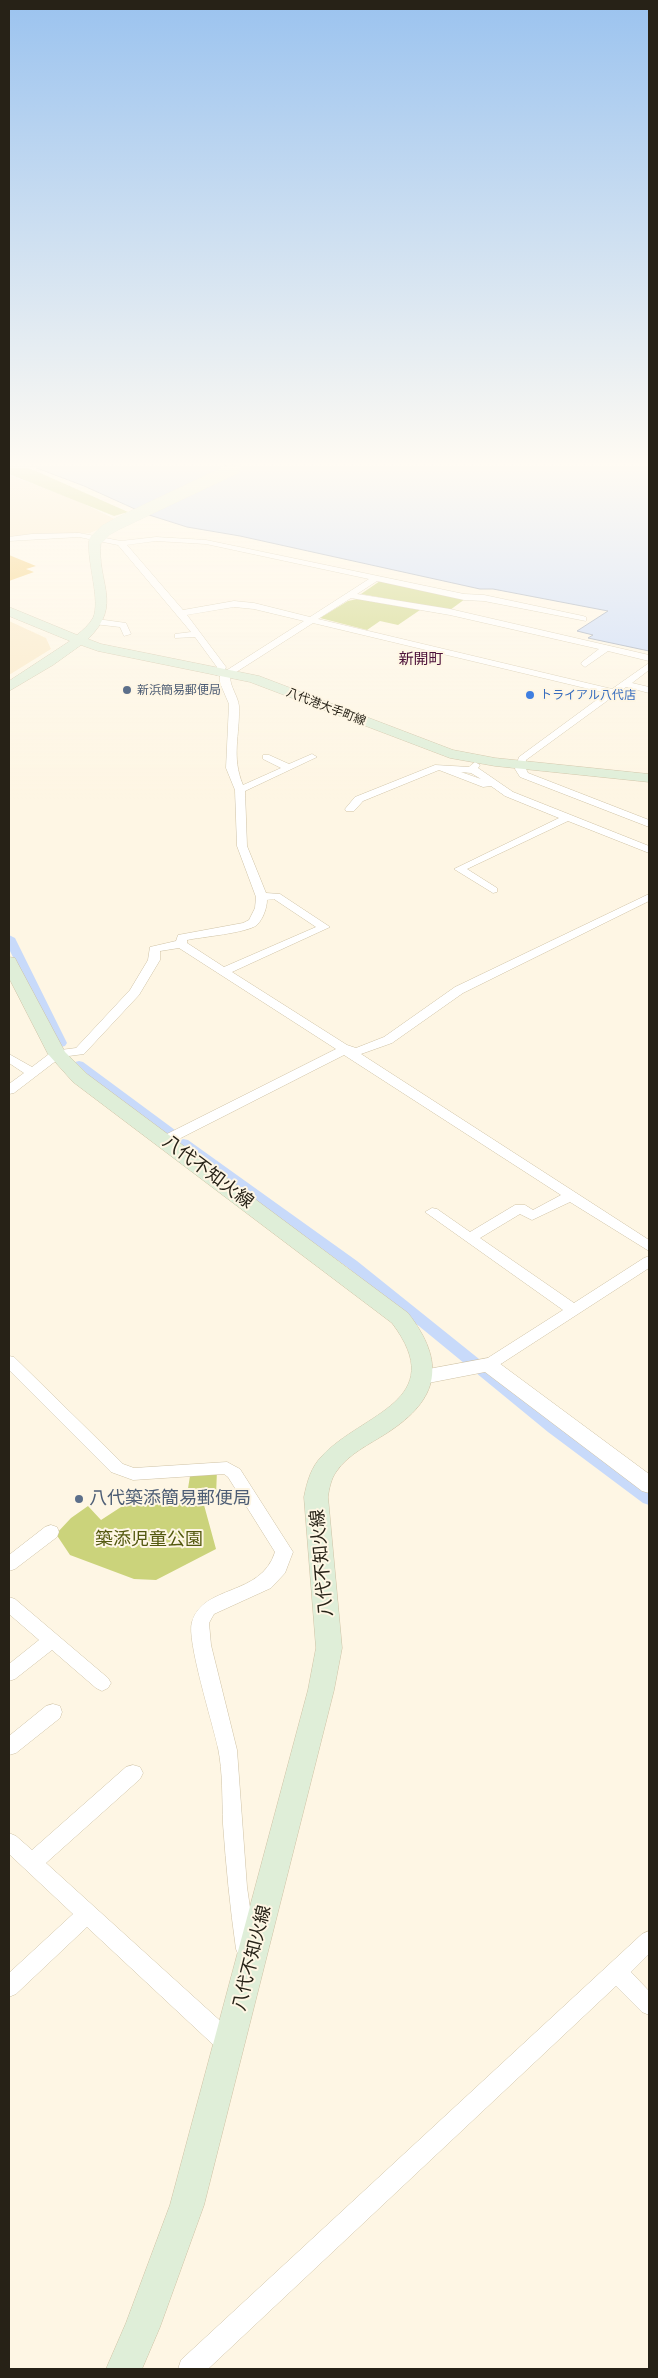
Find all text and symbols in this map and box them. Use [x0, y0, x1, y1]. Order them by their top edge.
district label: 新開町 [399, 650, 443, 668]
place label: 新浜簡易郵便局 [137, 683, 221, 697]
marker: 新浜簡易郵便局 [121, 684, 133, 696]
street label: 八代港大手町線 [284, 685, 368, 729]
place label: トライアル八代店 [540, 688, 636, 702]
marker: トライアル八代店 [524, 689, 536, 701]
street label: 八代不知火線 [158, 1131, 258, 1213]
place label: 八代築添簡易郵便局 [89, 1488, 251, 1510]
marker: 八代築添簡易郵便局 [73, 1493, 85, 1505]
street label: 八代不知火線 [307, 1508, 337, 1618]
park label: 築添児童公園 [95, 1529, 203, 1551]
street label: 八代不知火線 [228, 1903, 276, 2013]

